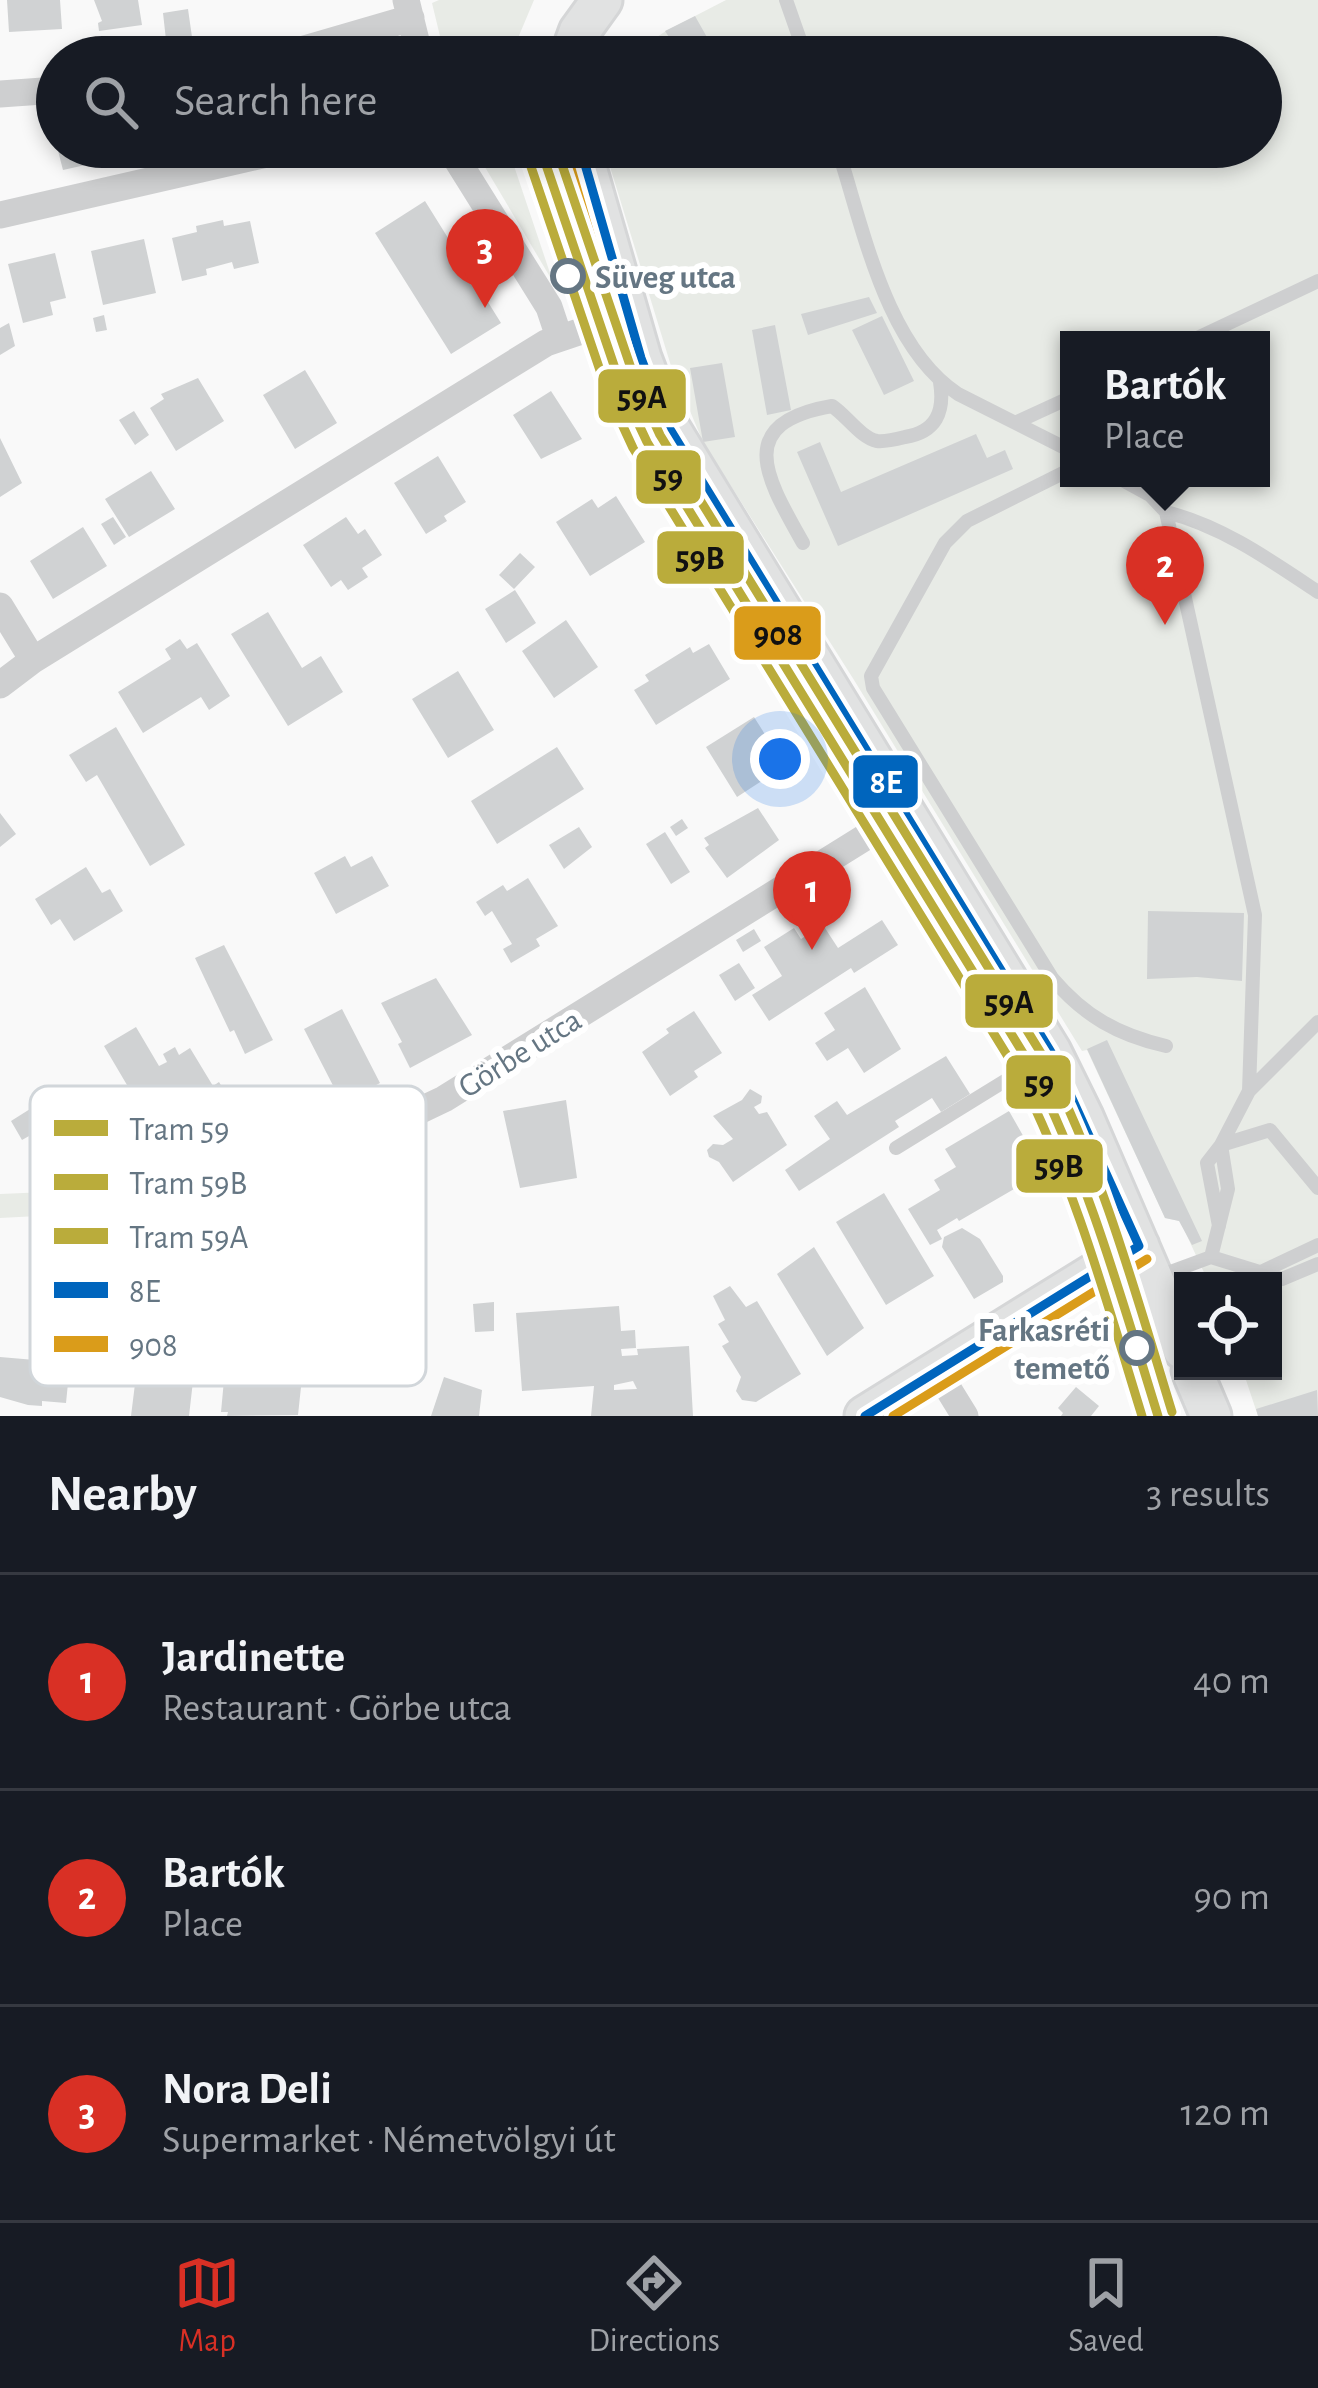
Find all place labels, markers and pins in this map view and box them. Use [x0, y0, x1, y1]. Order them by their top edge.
pin: 3 [446, 209, 524, 308]
marker: Süveg utca [552, 260, 584, 292]
place label: Süveg utca [595, 262, 736, 295]
pin: 2 [1126, 526, 1204, 625]
pin: 1 [773, 851, 851, 950]
place label: Farkasréti temető [978, 1315, 1110, 1386]
marker: Farkasréti temető [1121, 1332, 1153, 1364]

